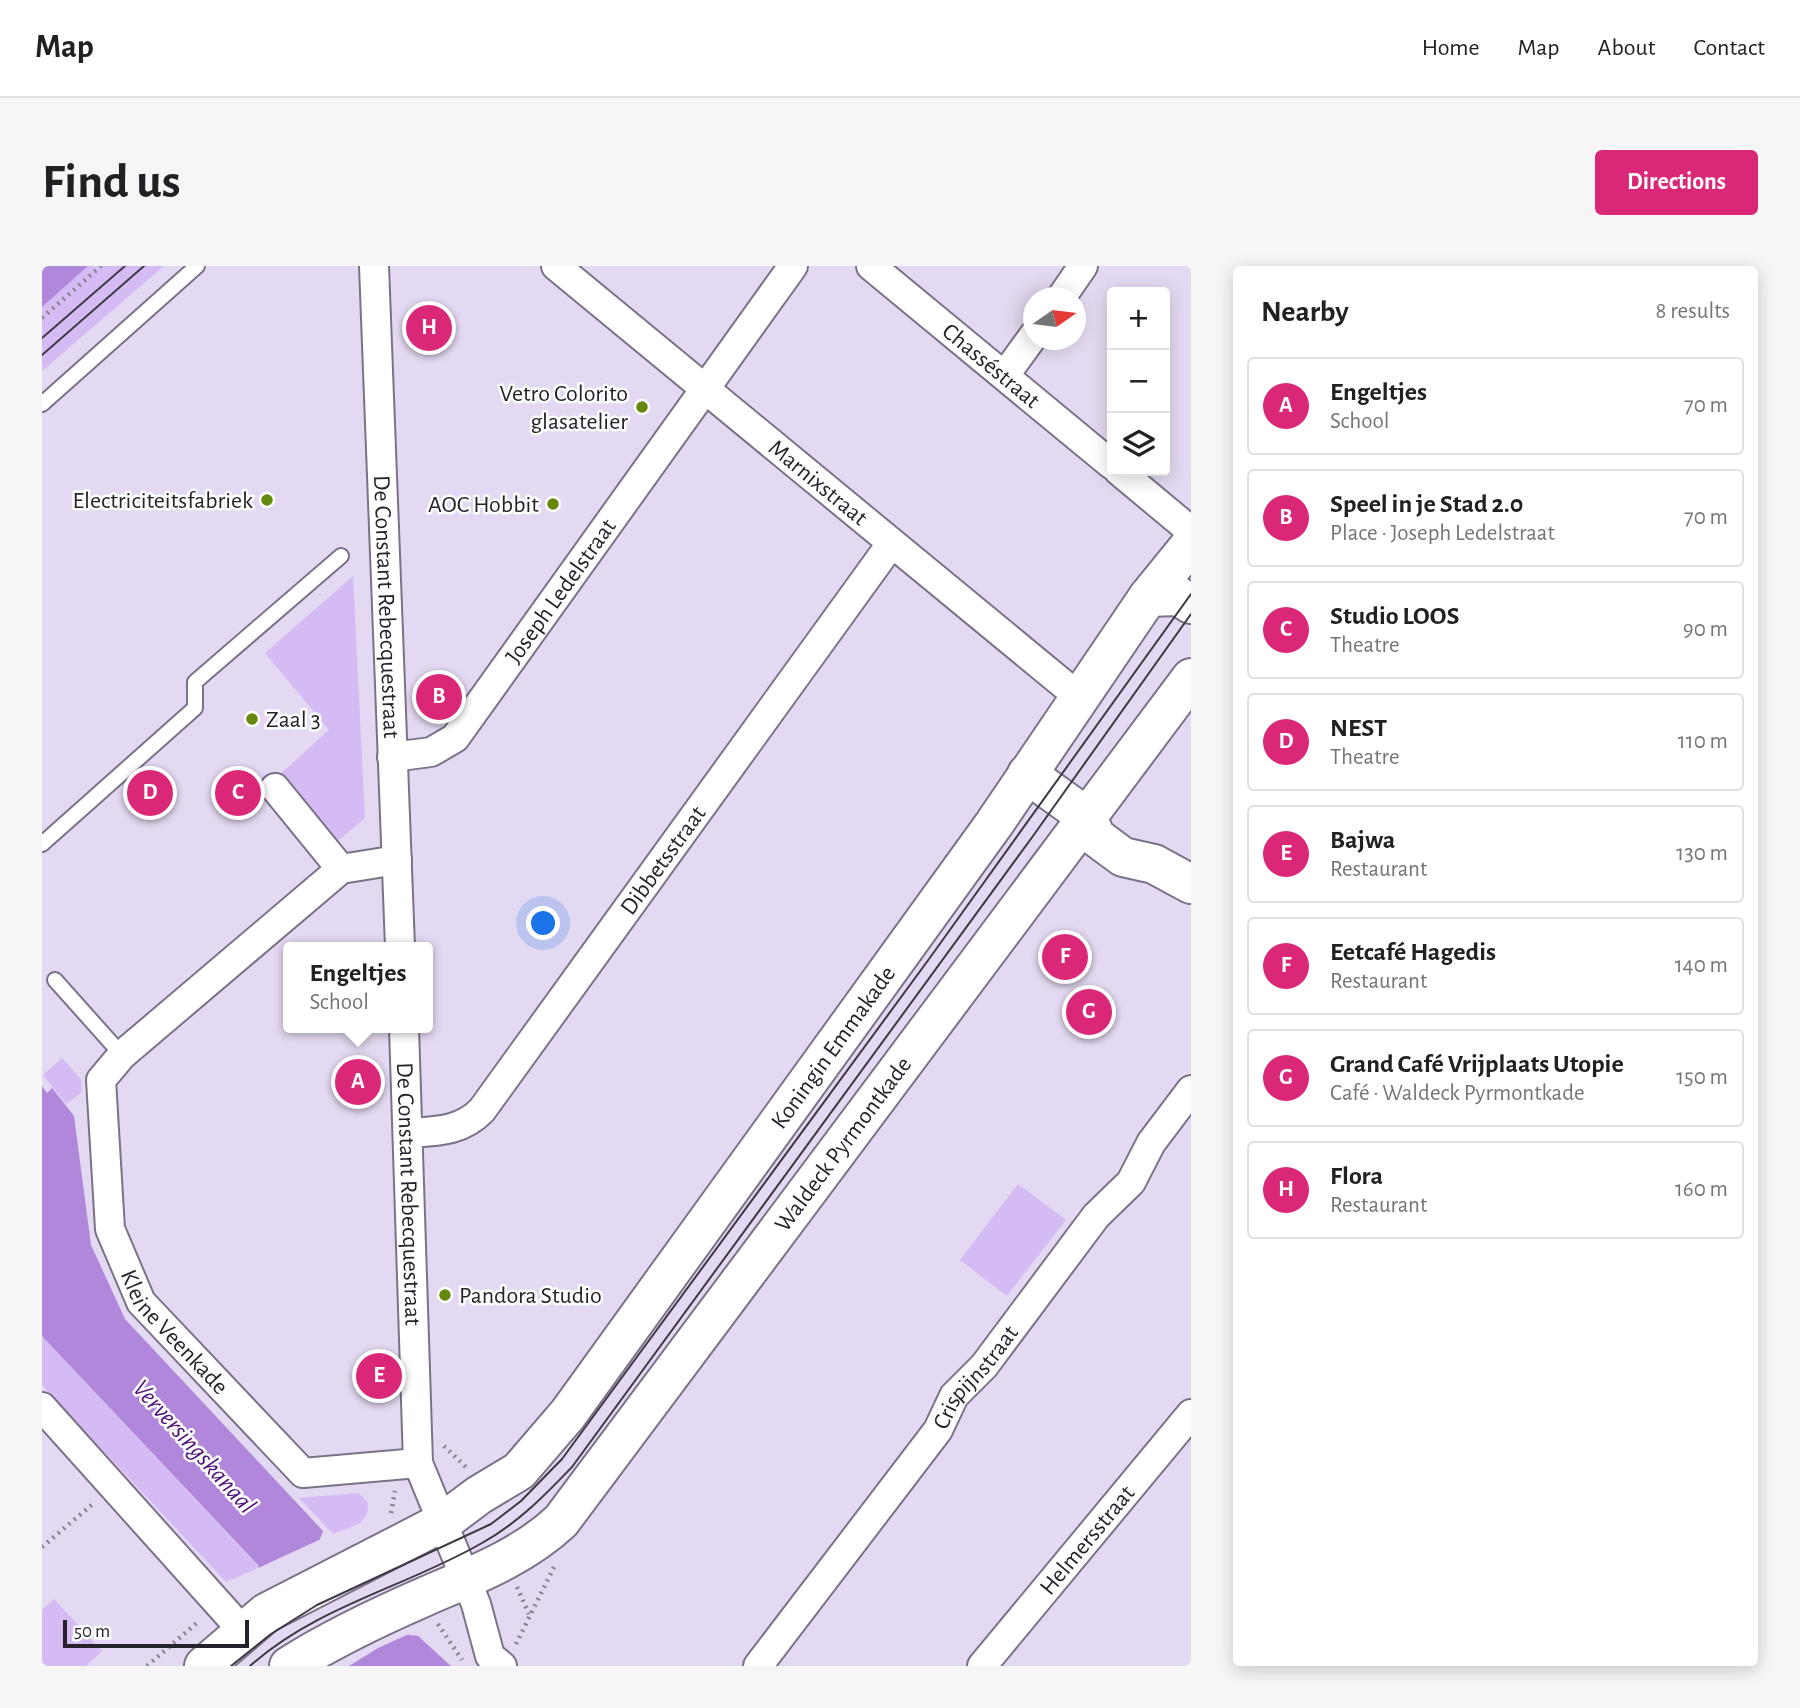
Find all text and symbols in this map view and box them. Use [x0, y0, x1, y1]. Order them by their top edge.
text: Map [35, 31, 94, 64]
text: Home [1422, 36, 1480, 60]
text: Map [1518, 36, 1560, 60]
text: About [1598, 36, 1655, 60]
text: Contact [1693, 36, 1765, 60]
button: Directions [1595, 150, 1758, 215]
text: Find us [42, 158, 181, 207]
north arrow [1023, 287, 1086, 350]
map controls [1107, 287, 1170, 476]
button: + [1107, 287, 1170, 350]
text: Nearby [1261, 297, 1349, 327]
text: 8 results [1656, 300, 1730, 323]
pin: H [406, 302, 452, 354]
street label: Chasséstraat [937, 319, 1044, 413]
button: − [1107, 350, 1170, 413]
text: Engeltjes [1330, 379, 1427, 405]
place label: Vetro Colorito glasatelier [499, 382, 628, 434]
text: A [1279, 394, 1293, 417]
text: 70 m [1684, 394, 1728, 417]
marker: Vetro Colorito glasatelier [634, 399, 650, 415]
text: School [1330, 410, 1389, 433]
button: layers [1107, 413, 1170, 476]
street label: Marnixstraat [764, 436, 872, 531]
street label: De Constant Rebecquestraat [369, 475, 403, 739]
place label: Electriciteitsfabriek [72, 489, 253, 513]
text: Speel in je Stad 2.0 [1330, 491, 1523, 517]
marker: Electriciteitsfabriek [259, 492, 275, 508]
place label: AOC Hobbit [428, 493, 539, 517]
marker: AOC Hobbit [545, 496, 561, 512]
text: B [1279, 506, 1293, 529]
text: 70 m [1684, 506, 1728, 529]
street label: Joseph Ledelstraat [501, 515, 621, 668]
text: Place · Joseph Ledelstraat [1330, 522, 1555, 545]
text: Studio LOOS [1330, 603, 1459, 629]
text: C [1280, 618, 1292, 641]
text: 90 m [1683, 618, 1728, 641]
text: Theatre [1330, 634, 1400, 657]
pin: B [416, 671, 462, 723]
place label: Zaal 3 [266, 708, 321, 732]
marker: Zaal 3 [244, 711, 260, 727]
text: NEST [1330, 715, 1387, 741]
text: D [1278, 730, 1294, 753]
text: 110 m [1678, 730, 1728, 753]
text: Theatre [1330, 746, 1400, 769]
pin: D [127, 767, 173, 819]
pin: C [215, 767, 261, 819]
street label: Dibbetsstraat [616, 802, 711, 919]
text: Bajwa [1330, 827, 1395, 853]
text: E [1280, 842, 1292, 865]
text: 130 m [1676, 842, 1728, 865]
text: Restaurant [1330, 858, 1427, 881]
your location [526, 906, 560, 940]
pin: F [1042, 931, 1088, 983]
text: Eetcafé Hagedis [1330, 939, 1496, 965]
popup [283, 942, 433, 1033]
text: F [1281, 954, 1291, 977]
text: 140 m [1675, 954, 1728, 977]
text: Engeltjes [309, 960, 407, 986]
street label: Koningin Emmakade [767, 962, 900, 1133]
text: Restaurant [1330, 970, 1427, 993]
pin: G [1066, 986, 1112, 1038]
text: School [309, 991, 369, 1014]
text: Grand Café Vrijplaats Utopie [1330, 1051, 1624, 1077]
street label: Waldeck Pyrmontkade [771, 1053, 916, 1236]
pin: A [335, 1056, 381, 1108]
street label: De Constant Rebecquestraat [392, 1062, 425, 1326]
text: G [1279, 1066, 1293, 1089]
text: 150 m [1676, 1066, 1728, 1089]
text: Café · Waldeck Pyrmontkade [1330, 1082, 1585, 1105]
text: Flora [1330, 1163, 1383, 1189]
text: H [1278, 1178, 1294, 1201]
text: 160 m [1675, 1178, 1728, 1201]
text: Restaurant [1330, 1194, 1427, 1217]
street label: Kleine Veenkade [116, 1266, 233, 1399]
place label: Pandora Studio [459, 1284, 602, 1308]
marker: Pandora Studio [437, 1287, 453, 1303]
street label: Crispijnstraat [929, 1321, 1023, 1433]
pin: E [356, 1350, 402, 1402]
water label: Verversingskanaal [128, 1375, 261, 1519]
street label: Helmersstraat [1036, 1481, 1140, 1600]
scale bar [63, 1617, 248, 1649]
text: 50 m [74, 1622, 110, 1641]

